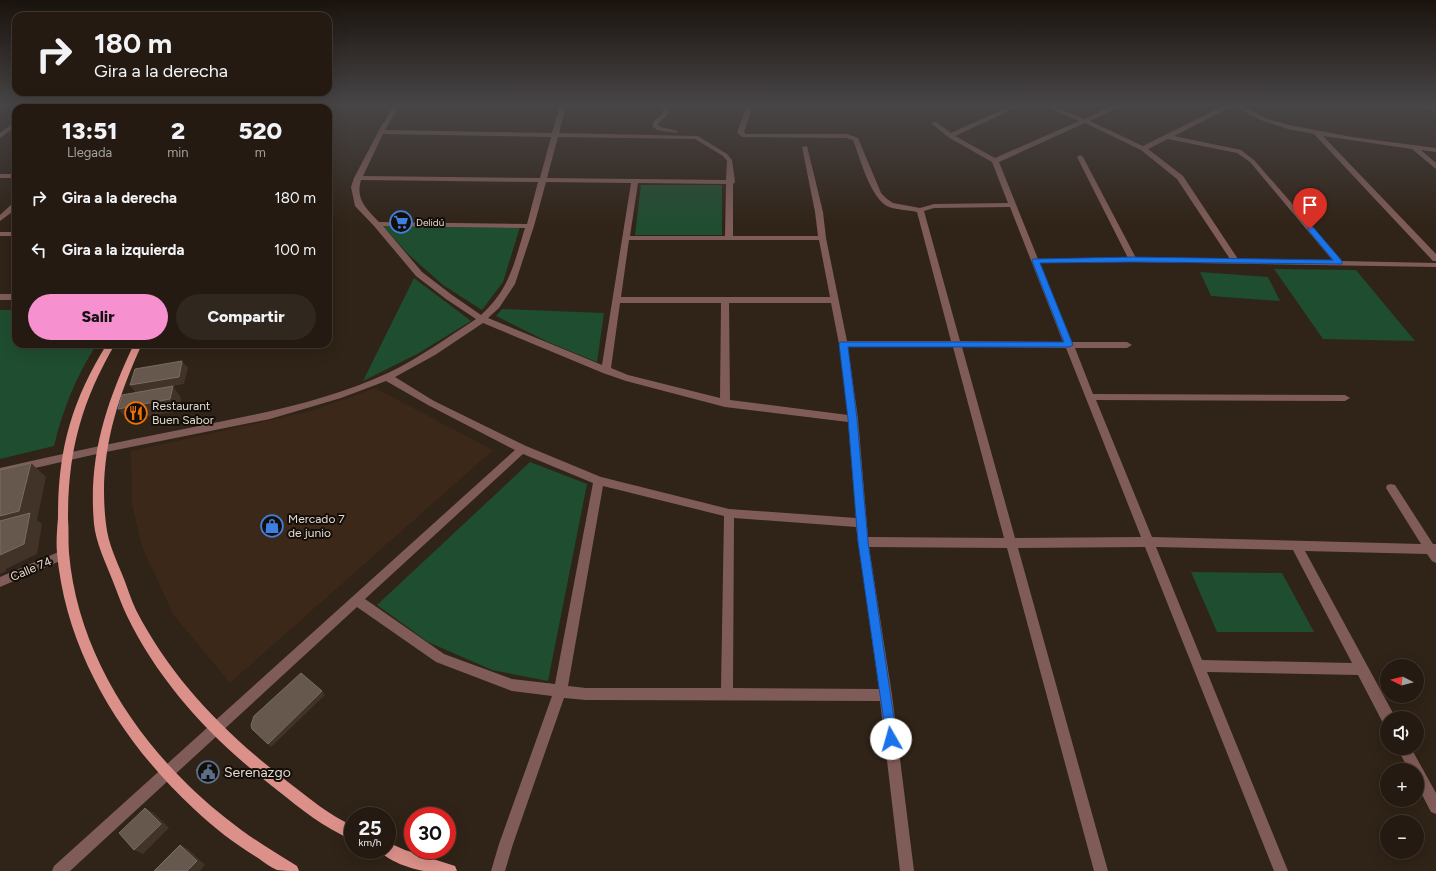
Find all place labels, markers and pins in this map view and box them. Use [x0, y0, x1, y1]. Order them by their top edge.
pin [1293, 188, 1327, 229]
supermarket icon: Delidú [388, 209, 414, 235]
place label: Delidú [416, 216, 444, 229]
place label: Restaurant Buen Sabor [152, 399, 214, 427]
restaurant icon: Restaurant Buen Sabor [123, 400, 149, 426]
place label: Mercado 7 de junio [288, 512, 345, 540]
shop icon: Mercado 7 de junio [259, 513, 285, 539]
public building icon: Serenazgo [195, 759, 221, 785]
place label: Serenazgo [224, 764, 291, 781]

